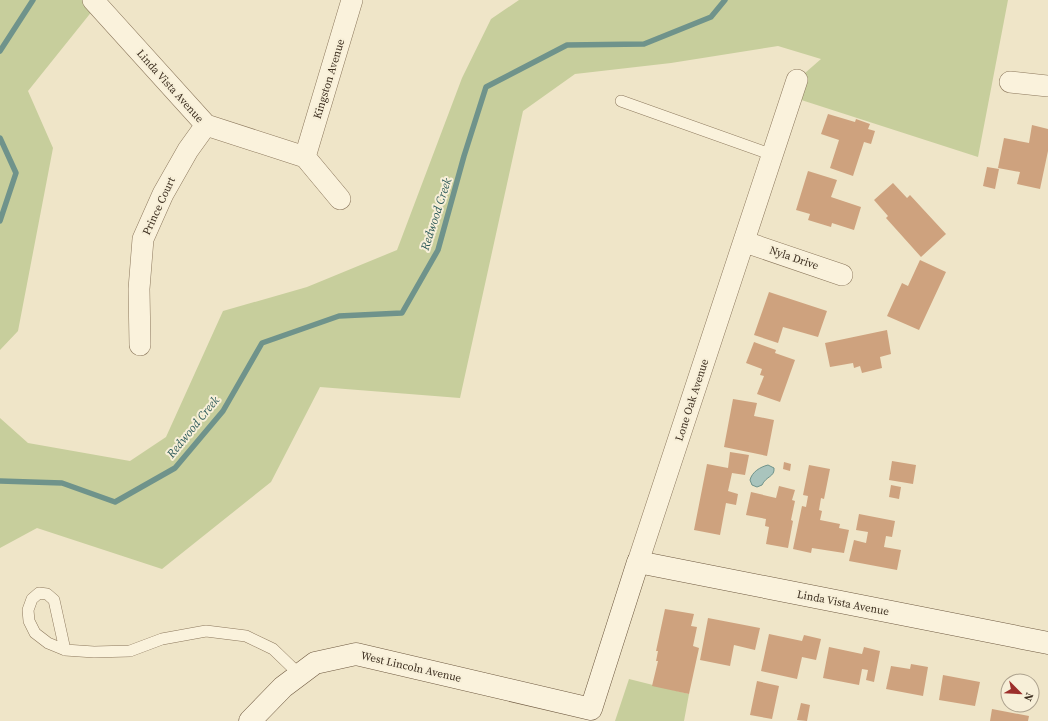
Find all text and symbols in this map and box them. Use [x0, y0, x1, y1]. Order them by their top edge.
street label: Kingston Avenue [310, 37, 348, 121]
street label: Linda Vista Avenue [133, 46, 207, 126]
street label: Prince Court [139, 174, 179, 237]
water label: Redwood Creek [416, 176, 455, 253]
street label: Nyla Drive [767, 243, 821, 274]
street label: Lone Oak Avenue [672, 357, 712, 443]
water label: Redwood Creek [163, 393, 223, 462]
street label: Linda Vista Avenue [796, 587, 891, 619]
street label: West Lincoln Avenue [359, 648, 463, 686]
north arrow [1000, 673, 1040, 713]
text: N [1020, 690, 1037, 704]

